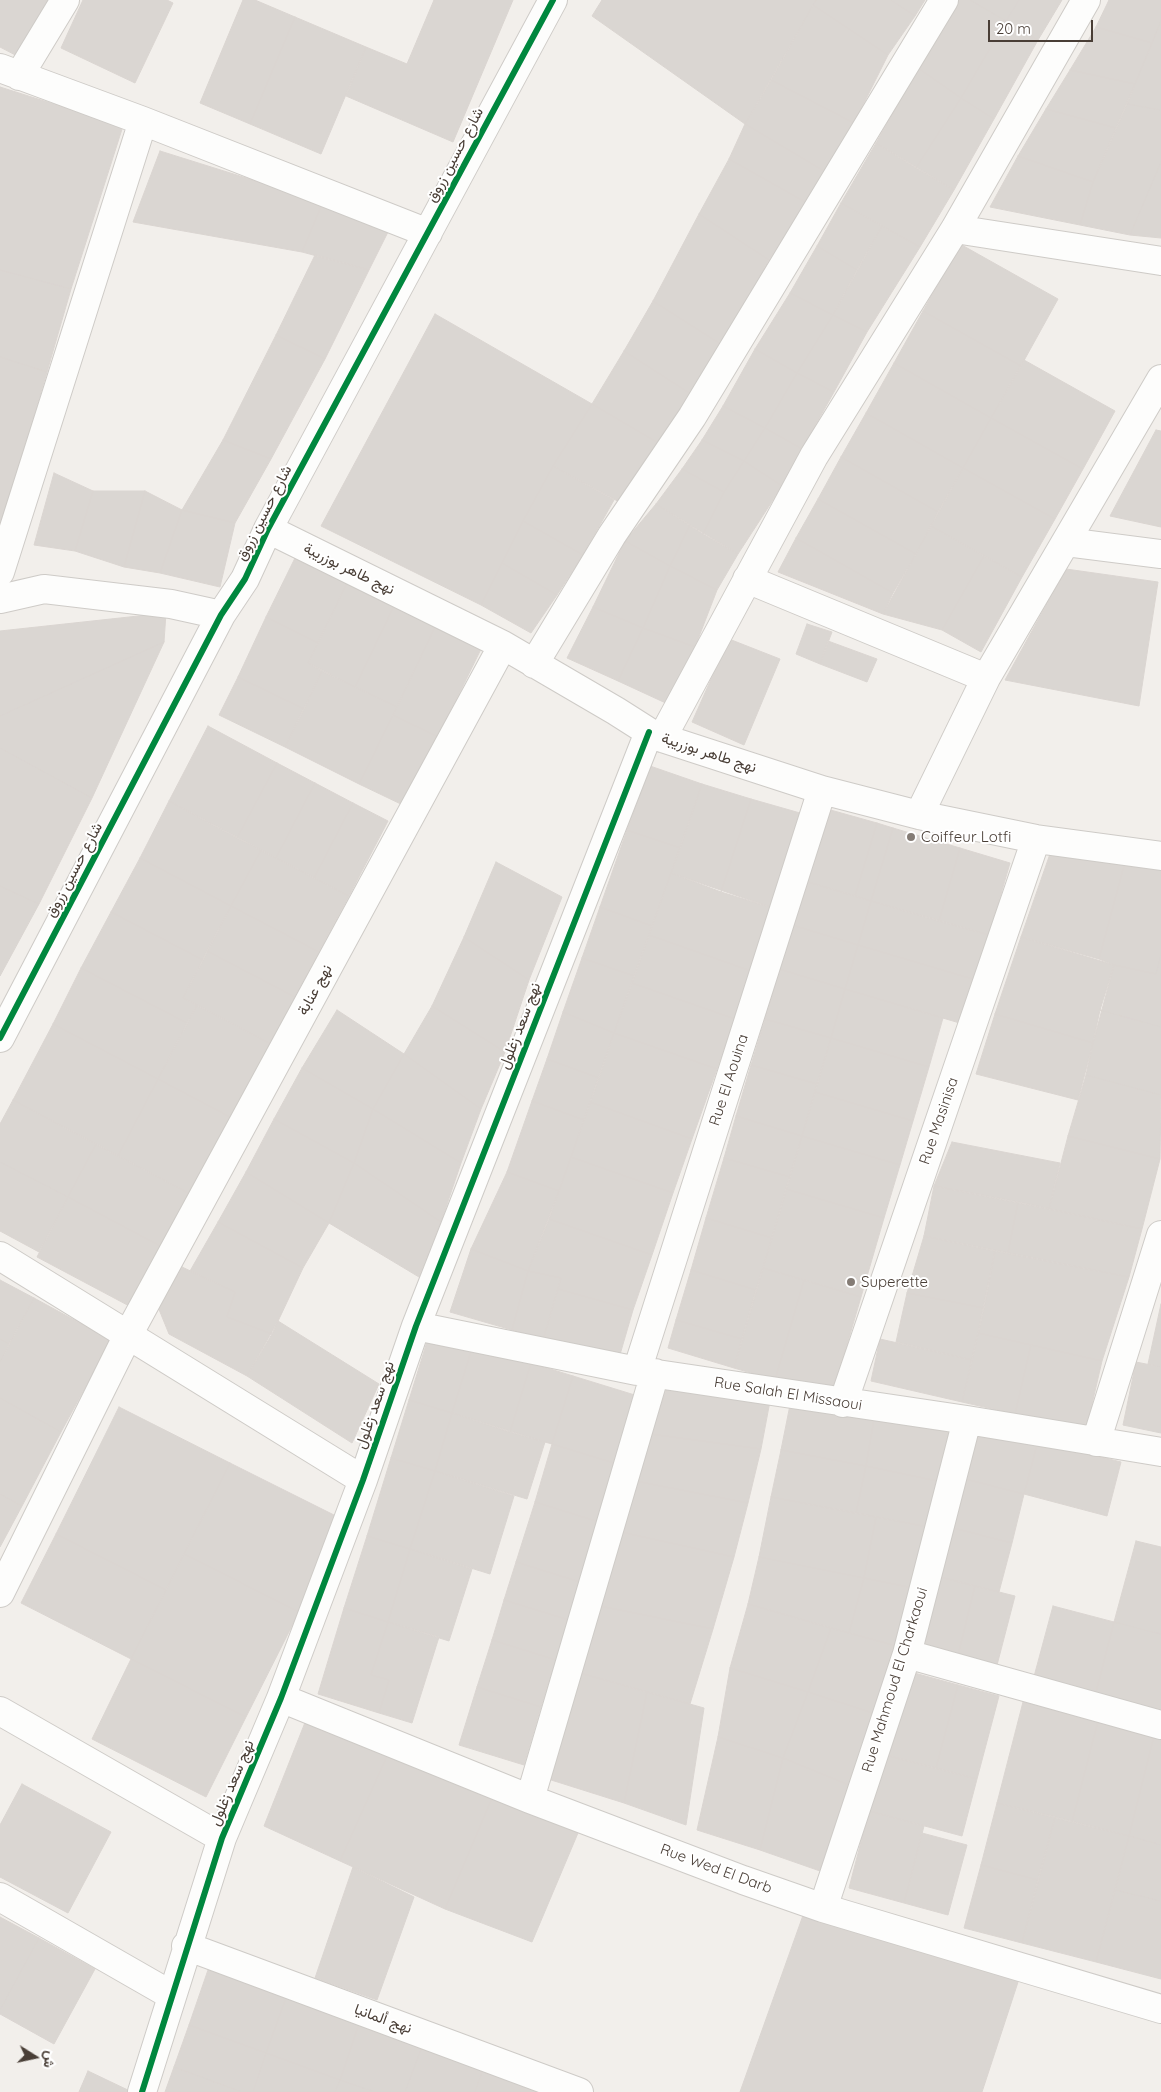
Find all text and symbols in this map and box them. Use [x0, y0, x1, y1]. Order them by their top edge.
scale bar [991, 10, 1096, 42]
text: 20 m [996, 19, 1031, 38]
street label: شارع حسين زروق [422, 105, 488, 205]
street label: شارع حسين زروق [232, 462, 296, 564]
street label: نهج طاهر بوزريبة [301, 539, 397, 599]
street label: نهج طاهر بوزريبة [659, 729, 759, 777]
street label: شارع حسين زروق [41, 820, 107, 920]
place label: Coiffeur Lotfi [921, 828, 1011, 846]
marker: Coiffeur Lotfi [905, 831, 917, 843]
street label: نهج عنابة [294, 962, 336, 1018]
street label: نهج سعد زغلول [495, 980, 545, 1072]
street label: Rue El Aouina [706, 1032, 752, 1128]
street label: Rue Masinisa [916, 1075, 962, 1167]
place label: Superette [861, 1273, 928, 1291]
marker: Superette [845, 1276, 857, 1288]
street label: نهج سعد زغلول [352, 1359, 398, 1451]
street label: Rue Salah El Missaoui [713, 1373, 863, 1415]
street label: Rue Mahmoud El Charkaoui [858, 1585, 932, 1775]
street label: نهج سعد زغلول [206, 1737, 258, 1829]
street label: Rue Wed El Darb [658, 1840, 774, 1898]
street label: نهج ألمانيا [352, 2000, 414, 2038]
north arrow [10, 2032, 60, 2082]
text: ش [39, 2050, 60, 2069]

